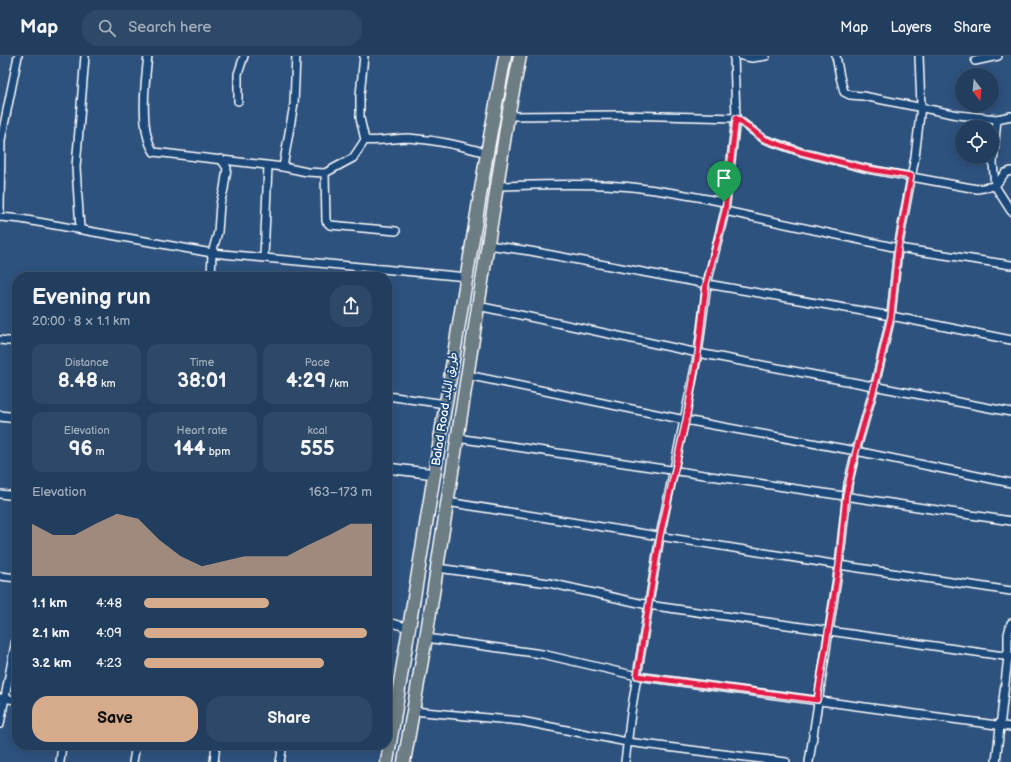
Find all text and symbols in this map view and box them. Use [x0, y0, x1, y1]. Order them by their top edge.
search box [82, 10, 362, 46]
text: Map [20, 16, 58, 39]
icon: search [96, 17, 118, 39]
text: Search here [128, 18, 211, 37]
text: Map [840, 19, 868, 36]
text: Layers [890, 19, 932, 36]
text: Share [954, 19, 991, 36]
north arrow [955, 68, 999, 112]
map controls [955, 68, 999, 164]
button: locate [955, 120, 999, 164]
pin [707, 161, 741, 202]
icon: arrive [713, 167, 735, 189]
text: Evening run [32, 284, 151, 311]
button: share [330, 285, 372, 327]
text: 20:00 · 8 × 1.1 km [32, 313, 130, 329]
street label: Balad Road طريق البلد [429, 351, 461, 467]
text: Distance [65, 356, 109, 369]
text: Time [190, 356, 214, 369]
text: Pace [305, 356, 330, 369]
text: 8.48 [58, 369, 98, 393]
text: 38:01 [177, 369, 227, 393]
text: 4:29 [286, 369, 326, 393]
text: km [98, 377, 116, 390]
text: /km [326, 377, 349, 390]
text: Elevation [64, 424, 110, 437]
text: Heart rate [177, 424, 227, 437]
text: kcal [307, 424, 327, 437]
text: 96 [69, 437, 93, 461]
text: 144 [174, 437, 206, 461]
text: 555 [300, 437, 335, 461]
text: m [93, 445, 105, 458]
text: bpm [206, 445, 230, 458]
text: Elevation [32, 484, 86, 500]
text: 163–173 m [309, 484, 372, 500]
text: 1.1 km [32, 595, 67, 611]
text: 4:48 [96, 595, 122, 611]
text: 2.1 km [32, 625, 70, 641]
text: 4:09 [96, 625, 122, 641]
text: 3.2 km [32, 655, 72, 671]
text: 4:23 [96, 655, 122, 671]
button: Save [32, 696, 198, 742]
button: Share [206, 696, 372, 742]

